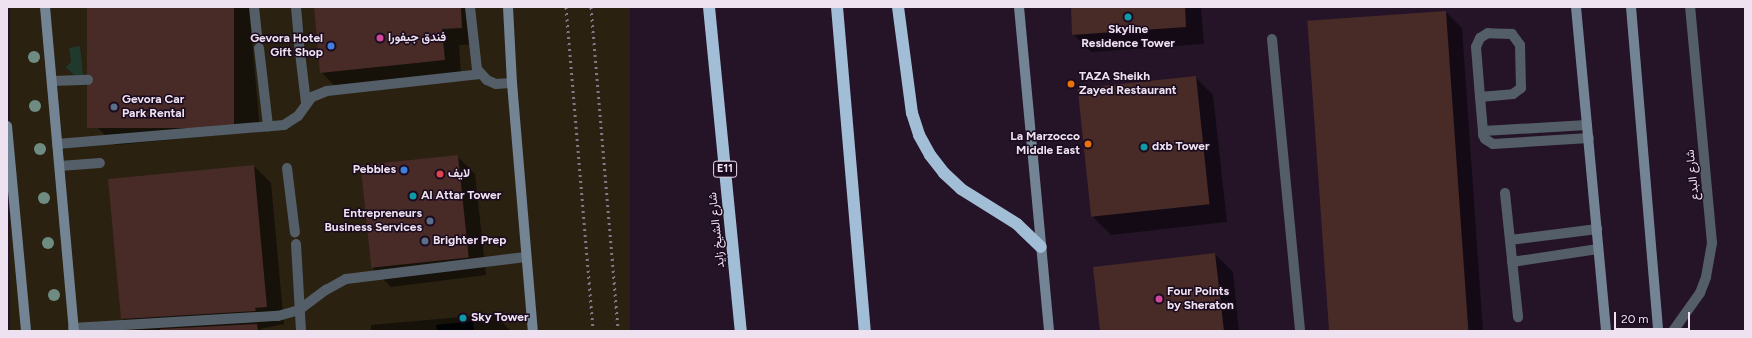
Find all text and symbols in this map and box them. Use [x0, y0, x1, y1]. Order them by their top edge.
marker: Skyline Residence Tower [1123, 12, 1133, 22]
place label: Skyline Residence Tower [1081, 23, 1175, 51]
place label: فندق جيفورا [388, 31, 446, 45]
place label: Gevora Hotel Gift Shop [250, 32, 323, 60]
marker: فندق جيفورا [375, 33, 385, 43]
marker: Gevora Hotel Gift Shop [326, 41, 336, 51]
place label: TAZA Sheikh Zayed Restaurant [1079, 70, 1177, 98]
marker: TAZA Sheikh Zayed Restaurant [1066, 79, 1076, 89]
place label: Gevora Car Park Rental [122, 93, 185, 121]
marker: Gevora Car Park Rental [109, 102, 119, 112]
place label: La Marzocco Middle East [1010, 130, 1080, 158]
marker: La Marzocco Middle East [1083, 139, 1093, 149]
place label: dxb Tower [1152, 140, 1210, 154]
marker: dxb Tower [1139, 142, 1149, 152]
street label: شارع البدع [1683, 149, 1703, 201]
road number: E11 [713, 160, 737, 178]
place label: Pebbles [353, 163, 396, 177]
marker: Pebbles [399, 165, 409, 175]
place label: لايف [448, 167, 470, 181]
marker: لايف [435, 169, 445, 179]
place label: Al Attar Tower [421, 189, 501, 203]
marker: Al Attar Tower [408, 191, 418, 201]
street label: شارع الشيخ زايد [706, 192, 728, 268]
place label: Entrepreneurs Business Services [325, 207, 422, 235]
marker: Entrepreneurs Business Services [425, 216, 435, 226]
place label: Brighter Prep [433, 234, 506, 248]
marker: Brighter Prep [420, 236, 430, 246]
place label: Four Points by Sheraton [1167, 285, 1234, 313]
marker: Four Points by Sheraton [1154, 294, 1164, 304]
scale bar [1616, 304, 1692, 330]
place label: Sky Tower [471, 311, 528, 325]
text: 20 m [1621, 312, 1649, 326]
marker: Sky Tower [458, 313, 468, 323]

